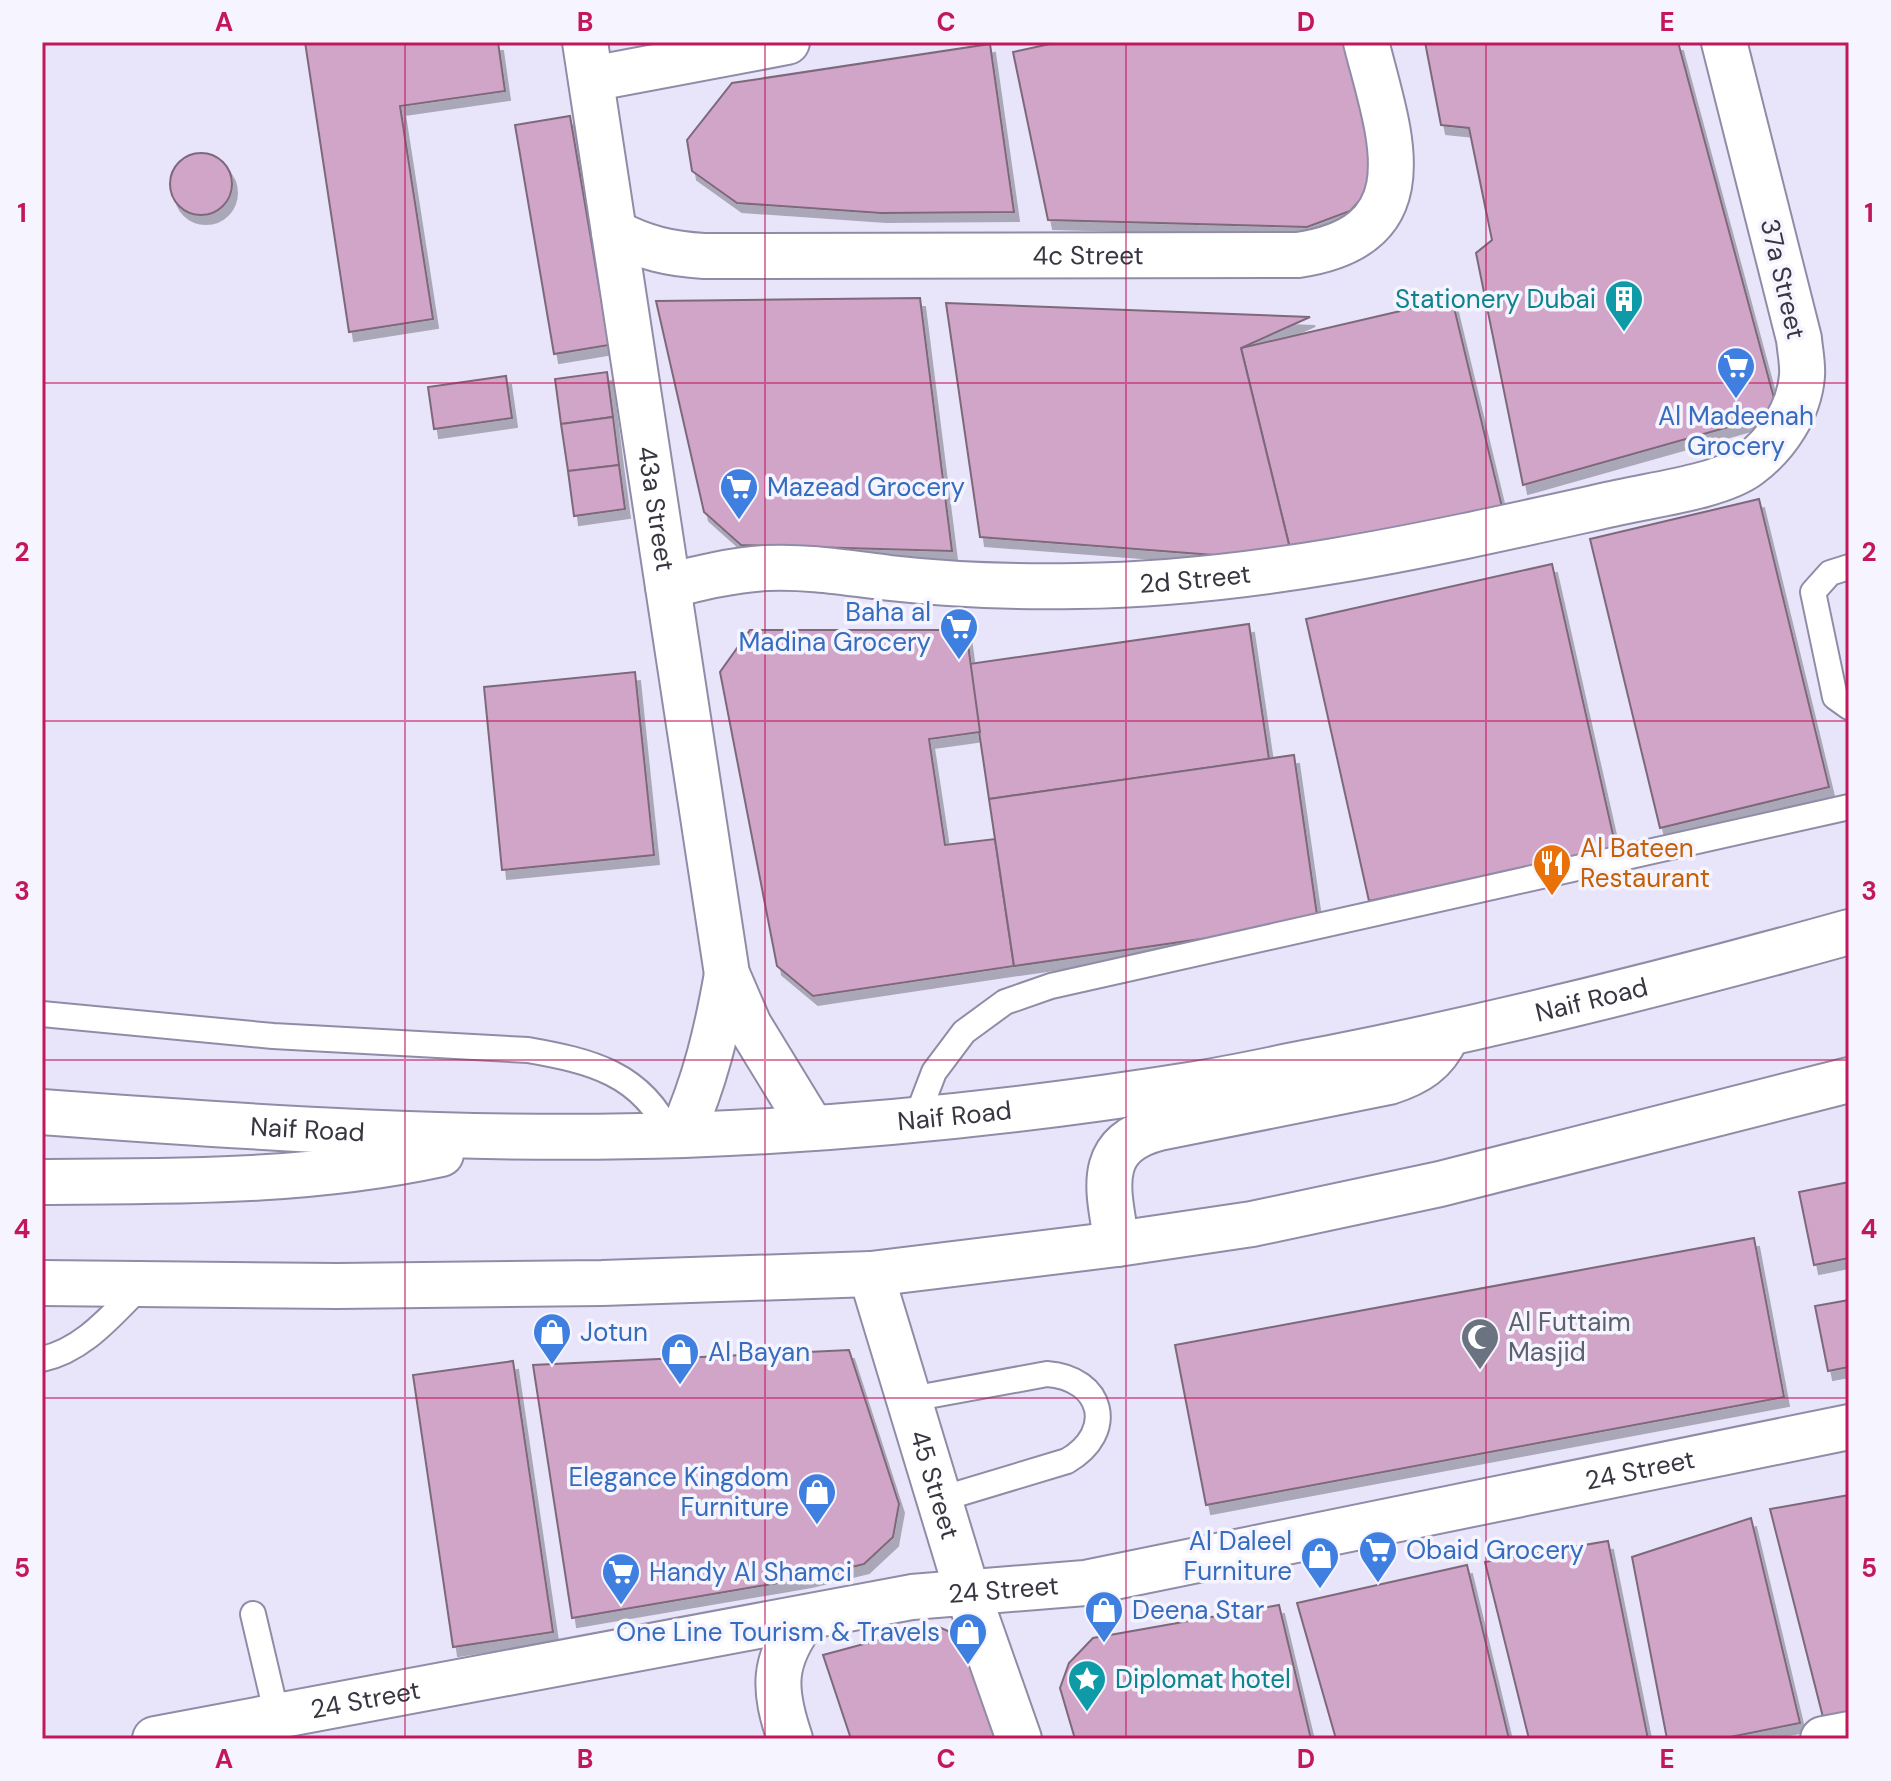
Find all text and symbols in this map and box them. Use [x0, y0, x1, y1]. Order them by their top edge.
text: A [215, 5, 233, 39]
text: B [577, 5, 593, 39]
text: C [936, 5, 956, 39]
text: D [1297, 5, 1315, 39]
text: E [1659, 5, 1675, 39]
text: 1 [17, 196, 27, 230]
text: 1 [1864, 196, 1874, 230]
street label: 37a Street [1753, 215, 1813, 343]
street label: 4c Street [1032, 238, 1144, 272]
building icon: Stationery Dubai [1603, 278, 1645, 333]
place label: Stationery Dubai [1395, 282, 1596, 316]
supermarket icon: Al Madeenah Grocery [1715, 345, 1757, 400]
place label: Al Madeenah Grocery [1658, 399, 1814, 463]
street label: 43a Street [630, 444, 682, 573]
supermarket icon: Mazead Grocery [718, 466, 760, 521]
place label: Mazead Grocery [767, 470, 965, 504]
text: 2 [14, 535, 30, 569]
text: 2 [1861, 535, 1877, 569]
street label: 2d Street [1138, 556, 1253, 601]
place label: Baha al Madina Grocery [738, 595, 931, 659]
supermarket icon: Baha al Madina Grocery [938, 606, 980, 661]
place label: Al Bateen Restaurant [1580, 831, 1710, 895]
restaurant icon: Al Bateen Restaurant [1531, 842, 1573, 897]
text: 3 [14, 874, 30, 908]
text: 3 [1861, 874, 1877, 908]
street label: Naif Road [1532, 969, 1651, 1030]
street label: Naif Road [896, 1093, 1014, 1138]
street label: Naif Road [249, 1109, 365, 1149]
text: 4 [14, 1212, 30, 1246]
text: 4 [1861, 1212, 1877, 1246]
place label: Al Futtaim Masjid [1508, 1305, 1631, 1369]
shop icon: Jotun [531, 1311, 573, 1366]
place label: Jotun [580, 1315, 648, 1349]
mosque icon: Al Futtaim Masjid [1459, 1316, 1501, 1371]
shop icon: Al Bayan [659, 1331, 701, 1386]
place label: Al Bayan [708, 1335, 810, 1369]
street label: 45 Street [902, 1426, 967, 1543]
street label: 24 Street [1582, 1442, 1698, 1497]
place label: Elegance Kingdom Furniture [568, 1460, 789, 1524]
shop icon: Elegance Kingdom Furniture [796, 1471, 838, 1526]
place label: Al Daleel Furniture [1183, 1524, 1292, 1588]
supermarket icon: Obaid Grocery [1357, 1529, 1399, 1584]
place label: Obaid Grocery [1406, 1533, 1584, 1567]
shop icon: Al Daleel Furniture [1299, 1535, 1341, 1590]
text: 5 [14, 1551, 30, 1585]
supermarket icon: Handy Al Shamci [600, 1551, 642, 1606]
text: 5 [1861, 1551, 1877, 1585]
place label: Handy Al Shamci [649, 1555, 852, 1589]
street label: 24 Street [947, 1568, 1060, 1611]
shop icon: Deena Star [1083, 1589, 1125, 1644]
place label: Deena Star [1132, 1593, 1264, 1627]
shop icon: One Line Tourism & Travels [947, 1611, 989, 1666]
place label: One Line Tourism & Travels [616, 1615, 940, 1649]
place icon: Diplomat hotel [1066, 1658, 1108, 1713]
place label: Diplomat hotel [1115, 1662, 1291, 1696]
street label: 24 Street [308, 1673, 423, 1726]
text: A [215, 1742, 233, 1776]
text: B [577, 1742, 593, 1776]
text: C [936, 1742, 956, 1776]
text: D [1297, 1742, 1315, 1776]
text: E [1659, 1742, 1675, 1776]

